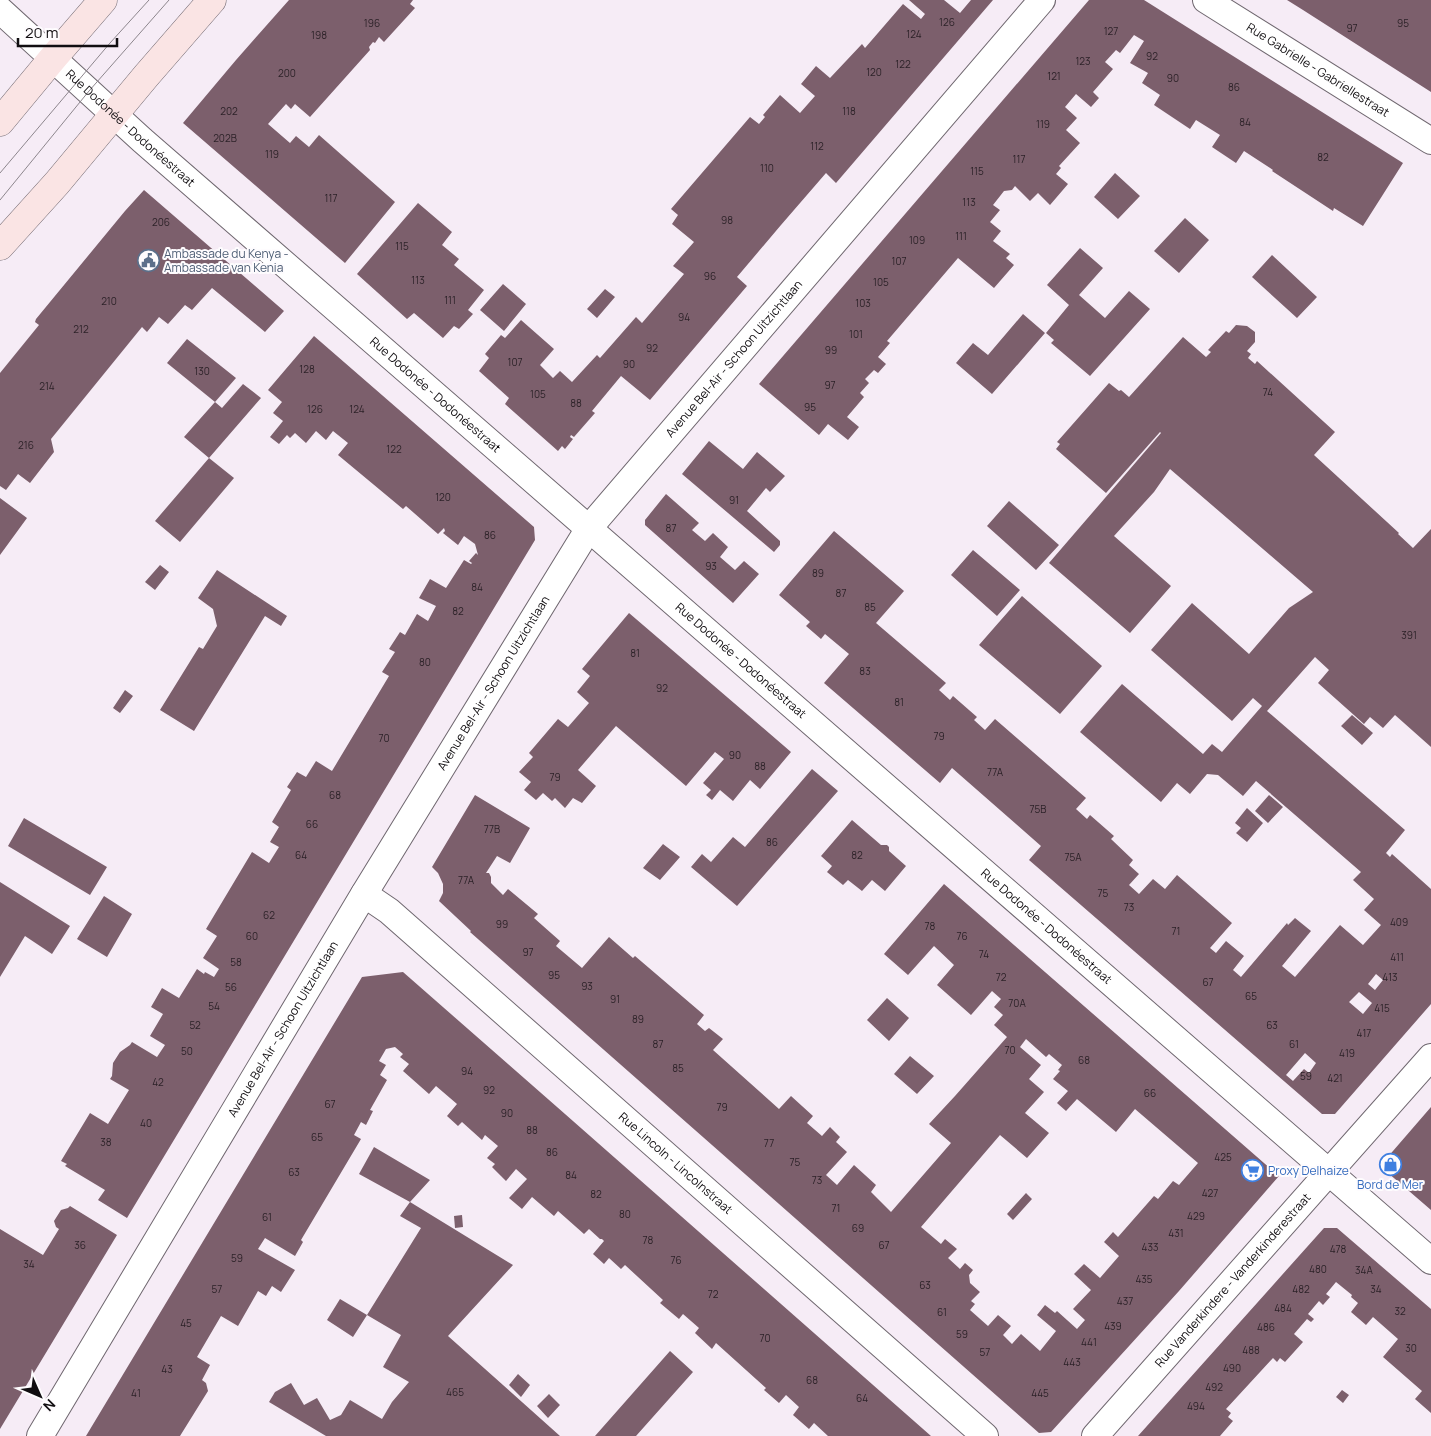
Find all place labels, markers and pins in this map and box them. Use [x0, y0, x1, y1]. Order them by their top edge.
place label: Ambassade du Kenya - Ambassade van Kenia [164, 245, 289, 276]
public building icon: Ambassade du Kenya - Ambassade van Kenia [136, 249, 160, 273]
shop icon: Bord de Mer [1378, 1152, 1402, 1176]
supermarket icon: Proxy Delhaize [1240, 1159, 1264, 1183]
place label: Proxy Delhaize [1268, 1162, 1349, 1179]
place label: Bord de Mer [1357, 1176, 1424, 1193]

